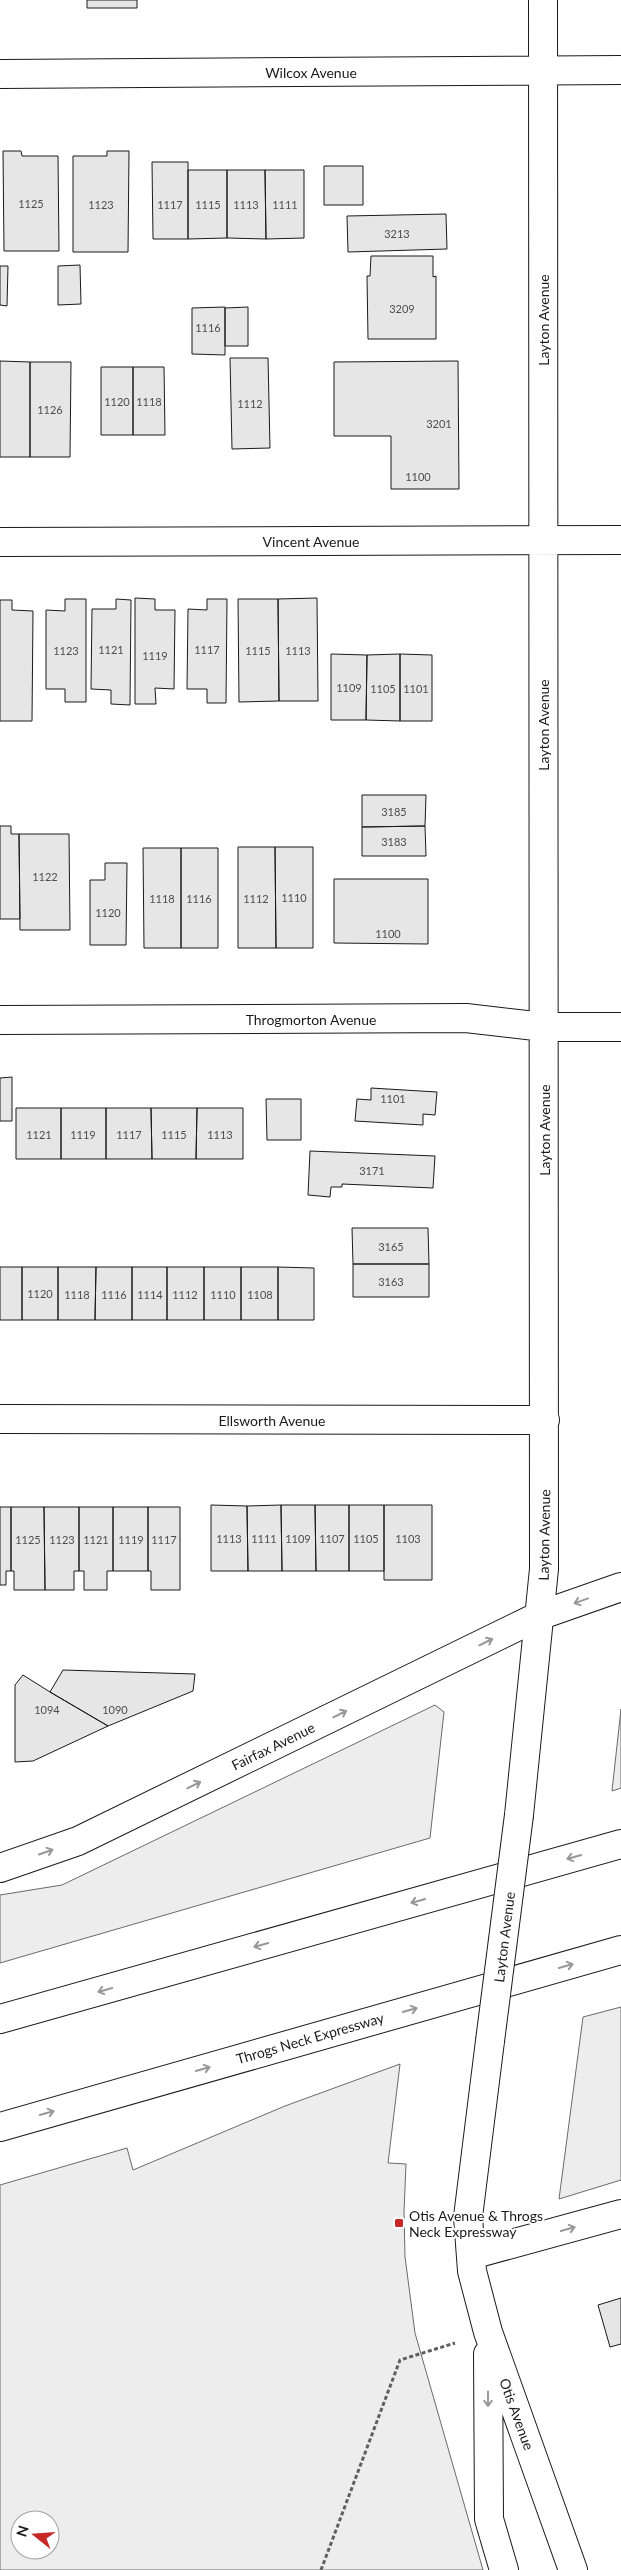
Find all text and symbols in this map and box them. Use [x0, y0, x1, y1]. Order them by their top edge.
street label: Wilcox Avenue [265, 64, 357, 81]
house number: 1125 [18, 197, 44, 210]
house number: 1123 [88, 198, 114, 211]
house number: 1117 [157, 198, 183, 211]
house number: 1115 [195, 198, 221, 211]
house number: 1113 [233, 198, 259, 211]
house number: 1111 [272, 198, 298, 211]
house number: 3213 [384, 227, 410, 240]
street label: Layton Avenue [535, 274, 552, 366]
house number: 3209 [389, 302, 415, 315]
house number: 1116 [195, 321, 221, 334]
house number: 1120 [104, 395, 130, 408]
house number: 1118 [136, 395, 162, 408]
house number: 1112 [237, 397, 263, 410]
house number: 1126 [37, 403, 63, 416]
house number: 3201 [426, 417, 452, 430]
house number: 1100 [405, 470, 431, 483]
street label: Vincent Avenue [263, 533, 359, 550]
house number: 1121 [98, 643, 124, 656]
house number: 1117 [194, 643, 220, 656]
house number: 1123 [53, 644, 79, 657]
house number: 1115 [245, 644, 271, 657]
house number: 1113 [285, 644, 311, 657]
house number: 1119 [142, 649, 168, 662]
street label: Layton Avenue [535, 679, 552, 771]
house number: 1109 [336, 681, 362, 694]
house number: 1105 [370, 682, 396, 695]
house number: 1101 [403, 682, 429, 695]
house number: 3185 [381, 805, 407, 818]
house number: 3183 [381, 835, 407, 848]
house number: 1122 [32, 870, 58, 883]
house number: 1110 [281, 891, 307, 904]
house number: 1118 [149, 892, 175, 905]
house number: 1116 [186, 892, 212, 905]
house number: 1112 [243, 892, 269, 905]
house number: 1120 [95, 906, 121, 919]
house number: 1100 [375, 927, 401, 940]
street label: Throgmorton Avenue [246, 1011, 376, 1028]
street label: Layton Avenue [536, 1084, 553, 1176]
house number: 1101 [380, 1092, 406, 1105]
house number: 1121 [26, 1128, 52, 1141]
house number: 1119 [70, 1128, 96, 1141]
house number: 1117 [116, 1128, 142, 1141]
house number: 1115 [161, 1128, 187, 1141]
house number: 1113 [207, 1128, 233, 1141]
house number: 3171 [359, 1164, 385, 1177]
house number: 3165 [378, 1240, 404, 1253]
house number: 3163 [378, 1275, 404, 1288]
house number: 1120 [27, 1287, 53, 1300]
house number: 1118 [64, 1288, 90, 1301]
house number: 1116 [101, 1288, 127, 1301]
house number: 1114 [137, 1288, 163, 1301]
house number: 1112 [172, 1288, 198, 1301]
house number: 1110 [210, 1288, 236, 1301]
house number: 1108 [247, 1288, 273, 1301]
street label: Ellsworth Avenue [219, 1412, 325, 1429]
street label: Layton Avenue [535, 1489, 553, 1581]
house number: 1113 [216, 1532, 242, 1545]
house number: 1111 [251, 1532, 277, 1545]
house number: 1109 [285, 1532, 311, 1545]
house number: 1107 [319, 1532, 345, 1545]
house number: 1105 [353, 1532, 379, 1545]
house number: 1103 [395, 1532, 421, 1545]
house number: 1125 [15, 1533, 41, 1546]
house number: 1123 [49, 1533, 75, 1546]
house number: 1121 [83, 1533, 109, 1546]
house number: 1119 [118, 1533, 144, 1546]
house number: 1117 [151, 1533, 177, 1546]
one-way arrow [574, 1597, 589, 1606]
one-way arrow [478, 1637, 493, 1646]
house number: 1094 [34, 1703, 60, 1716]
house number: 1090 [102, 1703, 128, 1716]
one-way arrow [332, 1708, 347, 1718]
street label: Fairfax Avenue [229, 1719, 317, 1773]
one-way arrow [186, 1779, 201, 1789]
one-way arrow [38, 1847, 53, 1856]
one-way arrow [567, 1853, 583, 1862]
street label: Layton Avenue [490, 1891, 518, 1983]
one-way arrow [410, 1897, 426, 1907]
one-way arrow [254, 1941, 270, 1951]
one-way arrow [558, 1960, 574, 1970]
one-way arrow [97, 1985, 113, 1995]
one-way arrow [402, 2005, 418, 2015]
street label: Throgs Neck Expressway [234, 2009, 387, 2067]
one-way arrow [195, 2063, 211, 2073]
one-way arrow [38, 2108, 54, 2118]
place label: Otis Avenue & Throgs Neck Expressway [409, 2207, 543, 2240]
marker: Otis Avenue & Throgs Neck Expressway [393, 2217, 405, 2229]
one-way arrow [560, 2223, 576, 2233]
street label: Otis Avenue [496, 2376, 538, 2452]
one-way arrow [483, 2390, 493, 2406]
north arrow [10, 2510, 60, 2560]
text: N [12, 2523, 32, 2539]

